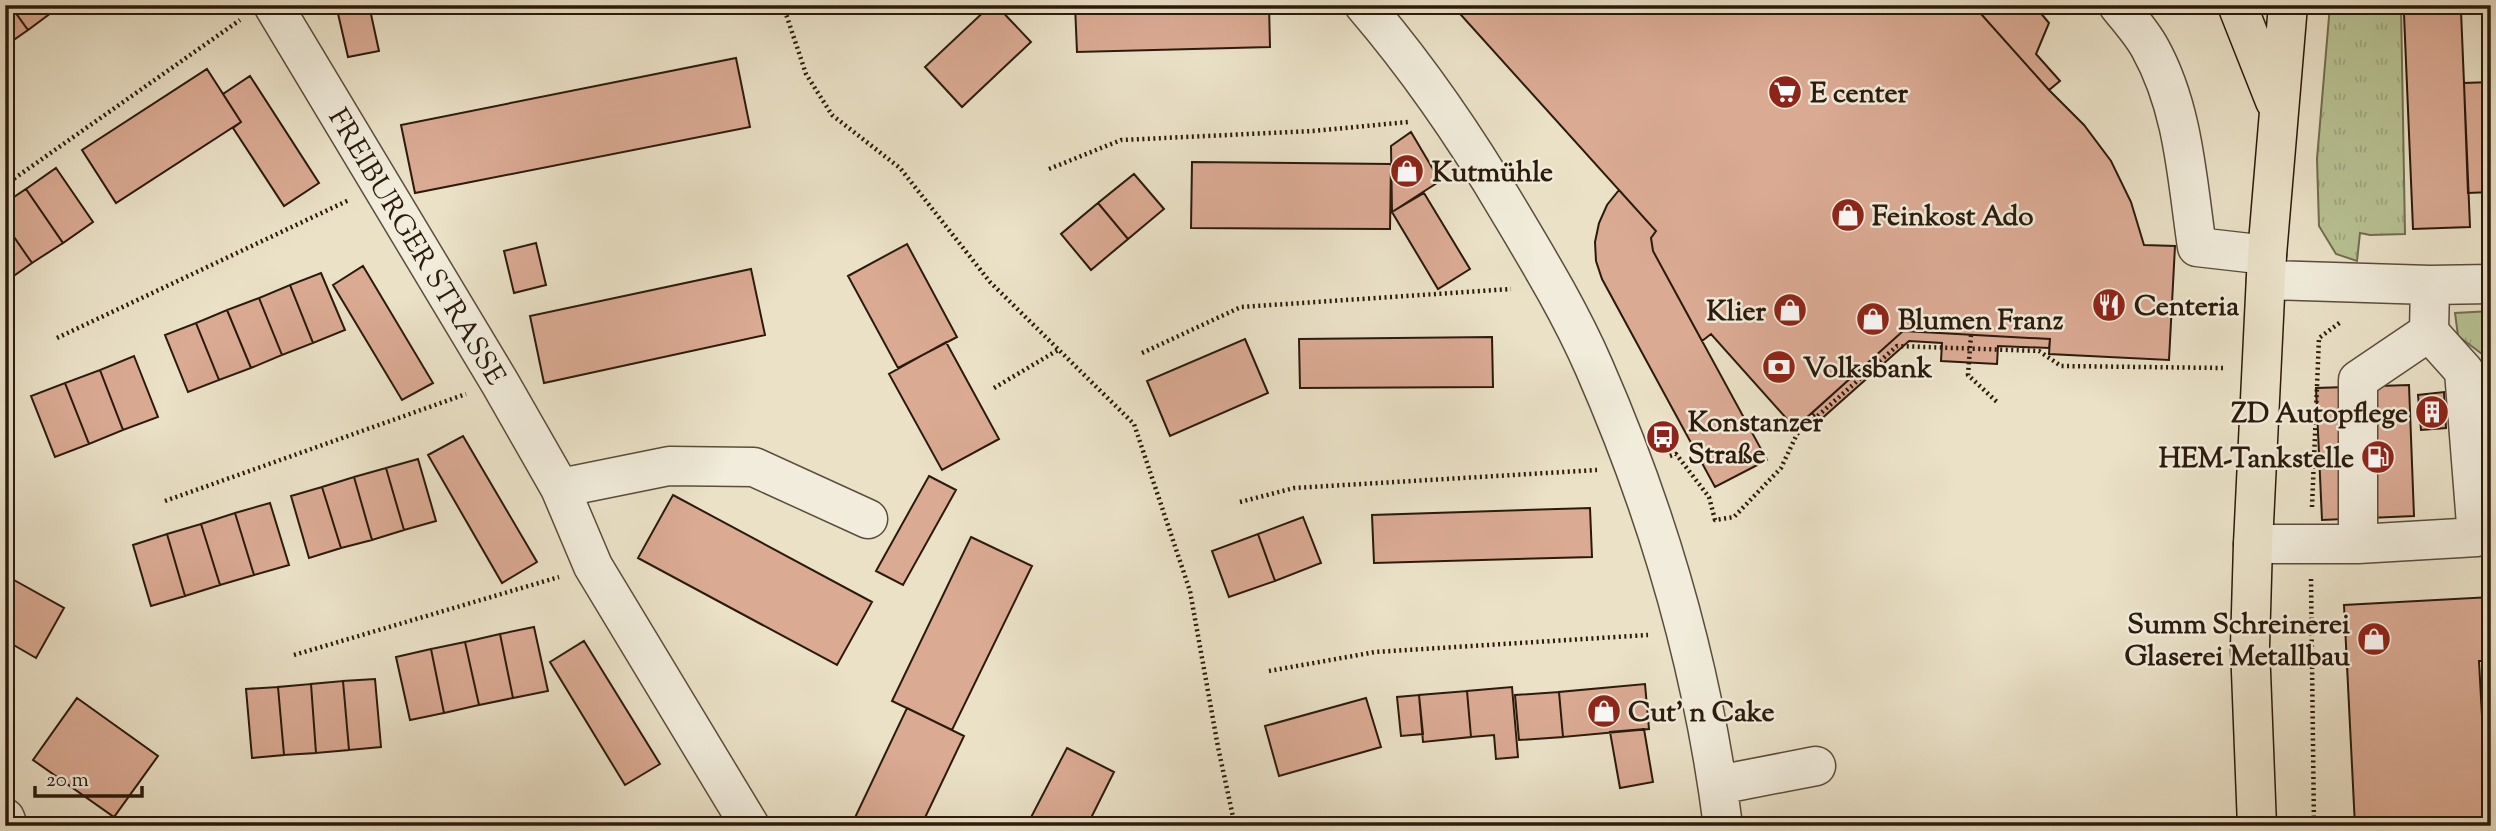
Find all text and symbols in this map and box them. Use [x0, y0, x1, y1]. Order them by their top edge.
supermarket icon: E center [1766, 73, 1804, 111]
place label: E center [1810, 75, 1908, 115]
street label: FREIBURGER STRASSE [317, 102, 514, 394]
shop icon: Kutmühle [1388, 152, 1426, 190]
place label: Kutmühle [1432, 154, 1553, 194]
shop icon: Feinkost Ado [1829, 196, 1867, 234]
place label: Feinkost Ado [1872, 198, 2033, 238]
restaurant icon: Centeria [2090, 286, 2128, 324]
place label: Centeria [2134, 288, 2239, 328]
shop icon: Klier [1771, 291, 1809, 329]
place label: Klier [1707, 293, 1766, 333]
shop icon: Blumen Franz [1854, 300, 1892, 338]
place label: Blumen Franz [1898, 302, 2064, 342]
bank icon: Volksbank [1760, 348, 1798, 386]
place label: Volksbank [1803, 350, 1933, 390]
building icon: ZD Autopflege [2413, 393, 2451, 431]
place label: ZD Autopflege [2231, 395, 2408, 435]
place label: Konstanzer Straße [1688, 404, 1824, 476]
bus stop icon: Konstanzer Straße [1644, 418, 1682, 456]
fuel station icon: HEM-Tankstelle [2359, 438, 2397, 476]
place label: HEM-Tankstelle [2159, 440, 2354, 480]
place label: Summ Schreinerei Glaserei Metallbau [2124, 606, 2351, 678]
shop icon: Summ Schreinerei Glaserei Metallbau [2355, 620, 2393, 658]
shop icon: Cut' n Cake [1585, 692, 1623, 730]
place label: Cut' n Cake [1628, 694, 1775, 734]
scale bar [35, 754, 142, 798]
text: 20 m [46, 766, 89, 796]

